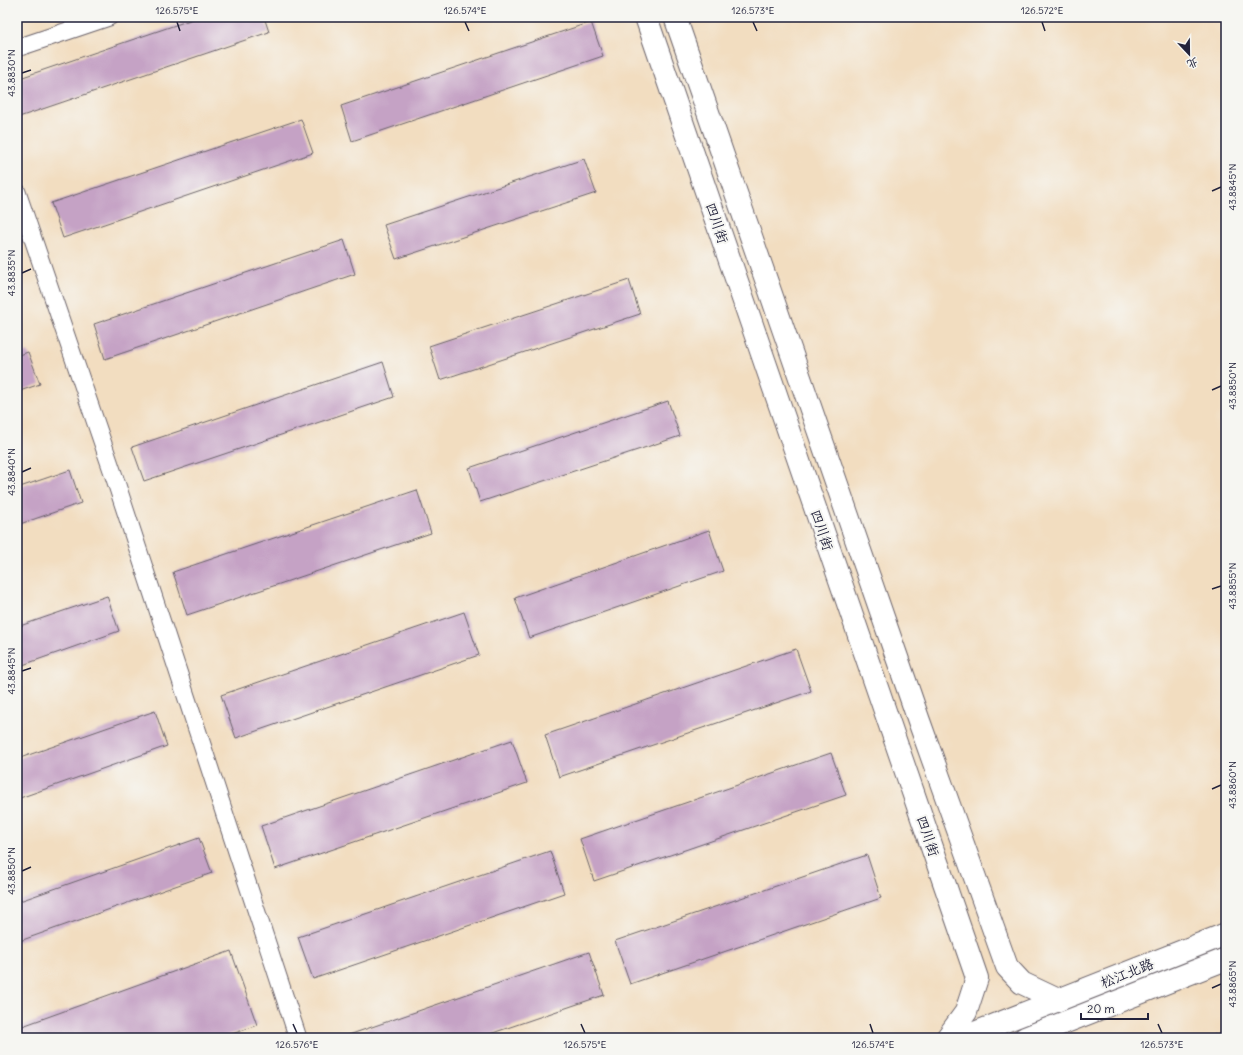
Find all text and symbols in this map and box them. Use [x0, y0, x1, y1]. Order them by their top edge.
text: 126.575°E [156, 4, 199, 17]
text: 126.574°E [444, 4, 486, 17]
text: 126.573°E [732, 4, 775, 17]
text: 126.572°E [1021, 4, 1063, 17]
north arrow [1169, 34, 1209, 74]
text: 43.8830°N [5, 49, 18, 97]
text: 北 [1185, 55, 1200, 72]
text: 43.8845°N [1226, 164, 1239, 210]
street label: 四川街 [702, 200, 732, 246]
text: 43.8835°N [5, 250, 18, 296]
text: 43.8850°N [1226, 362, 1239, 410]
text: 43.8840°N [5, 448, 18, 496]
street label: 四川街 [807, 507, 837, 553]
text: 43.8855°N [1226, 563, 1239, 609]
text: 43.8845°N [5, 648, 18, 694]
text: 43.8860°N [1226, 761, 1239, 809]
street label: 四川街 [913, 813, 943, 859]
text: 43.8850°N [5, 847, 18, 895]
street label: 松江北路 [1098, 954, 1156, 992]
text: 43.8865°N [1226, 961, 1239, 1007]
scale bar [1081, 995, 1148, 1021]
text: 20 m [1087, 1001, 1115, 1016]
text: 126.576°E [276, 1038, 319, 1051]
text: 126.575°E [564, 1038, 607, 1051]
text: 126.574°E [852, 1038, 894, 1051]
text: 126.573°E [1141, 1038, 1184, 1051]

